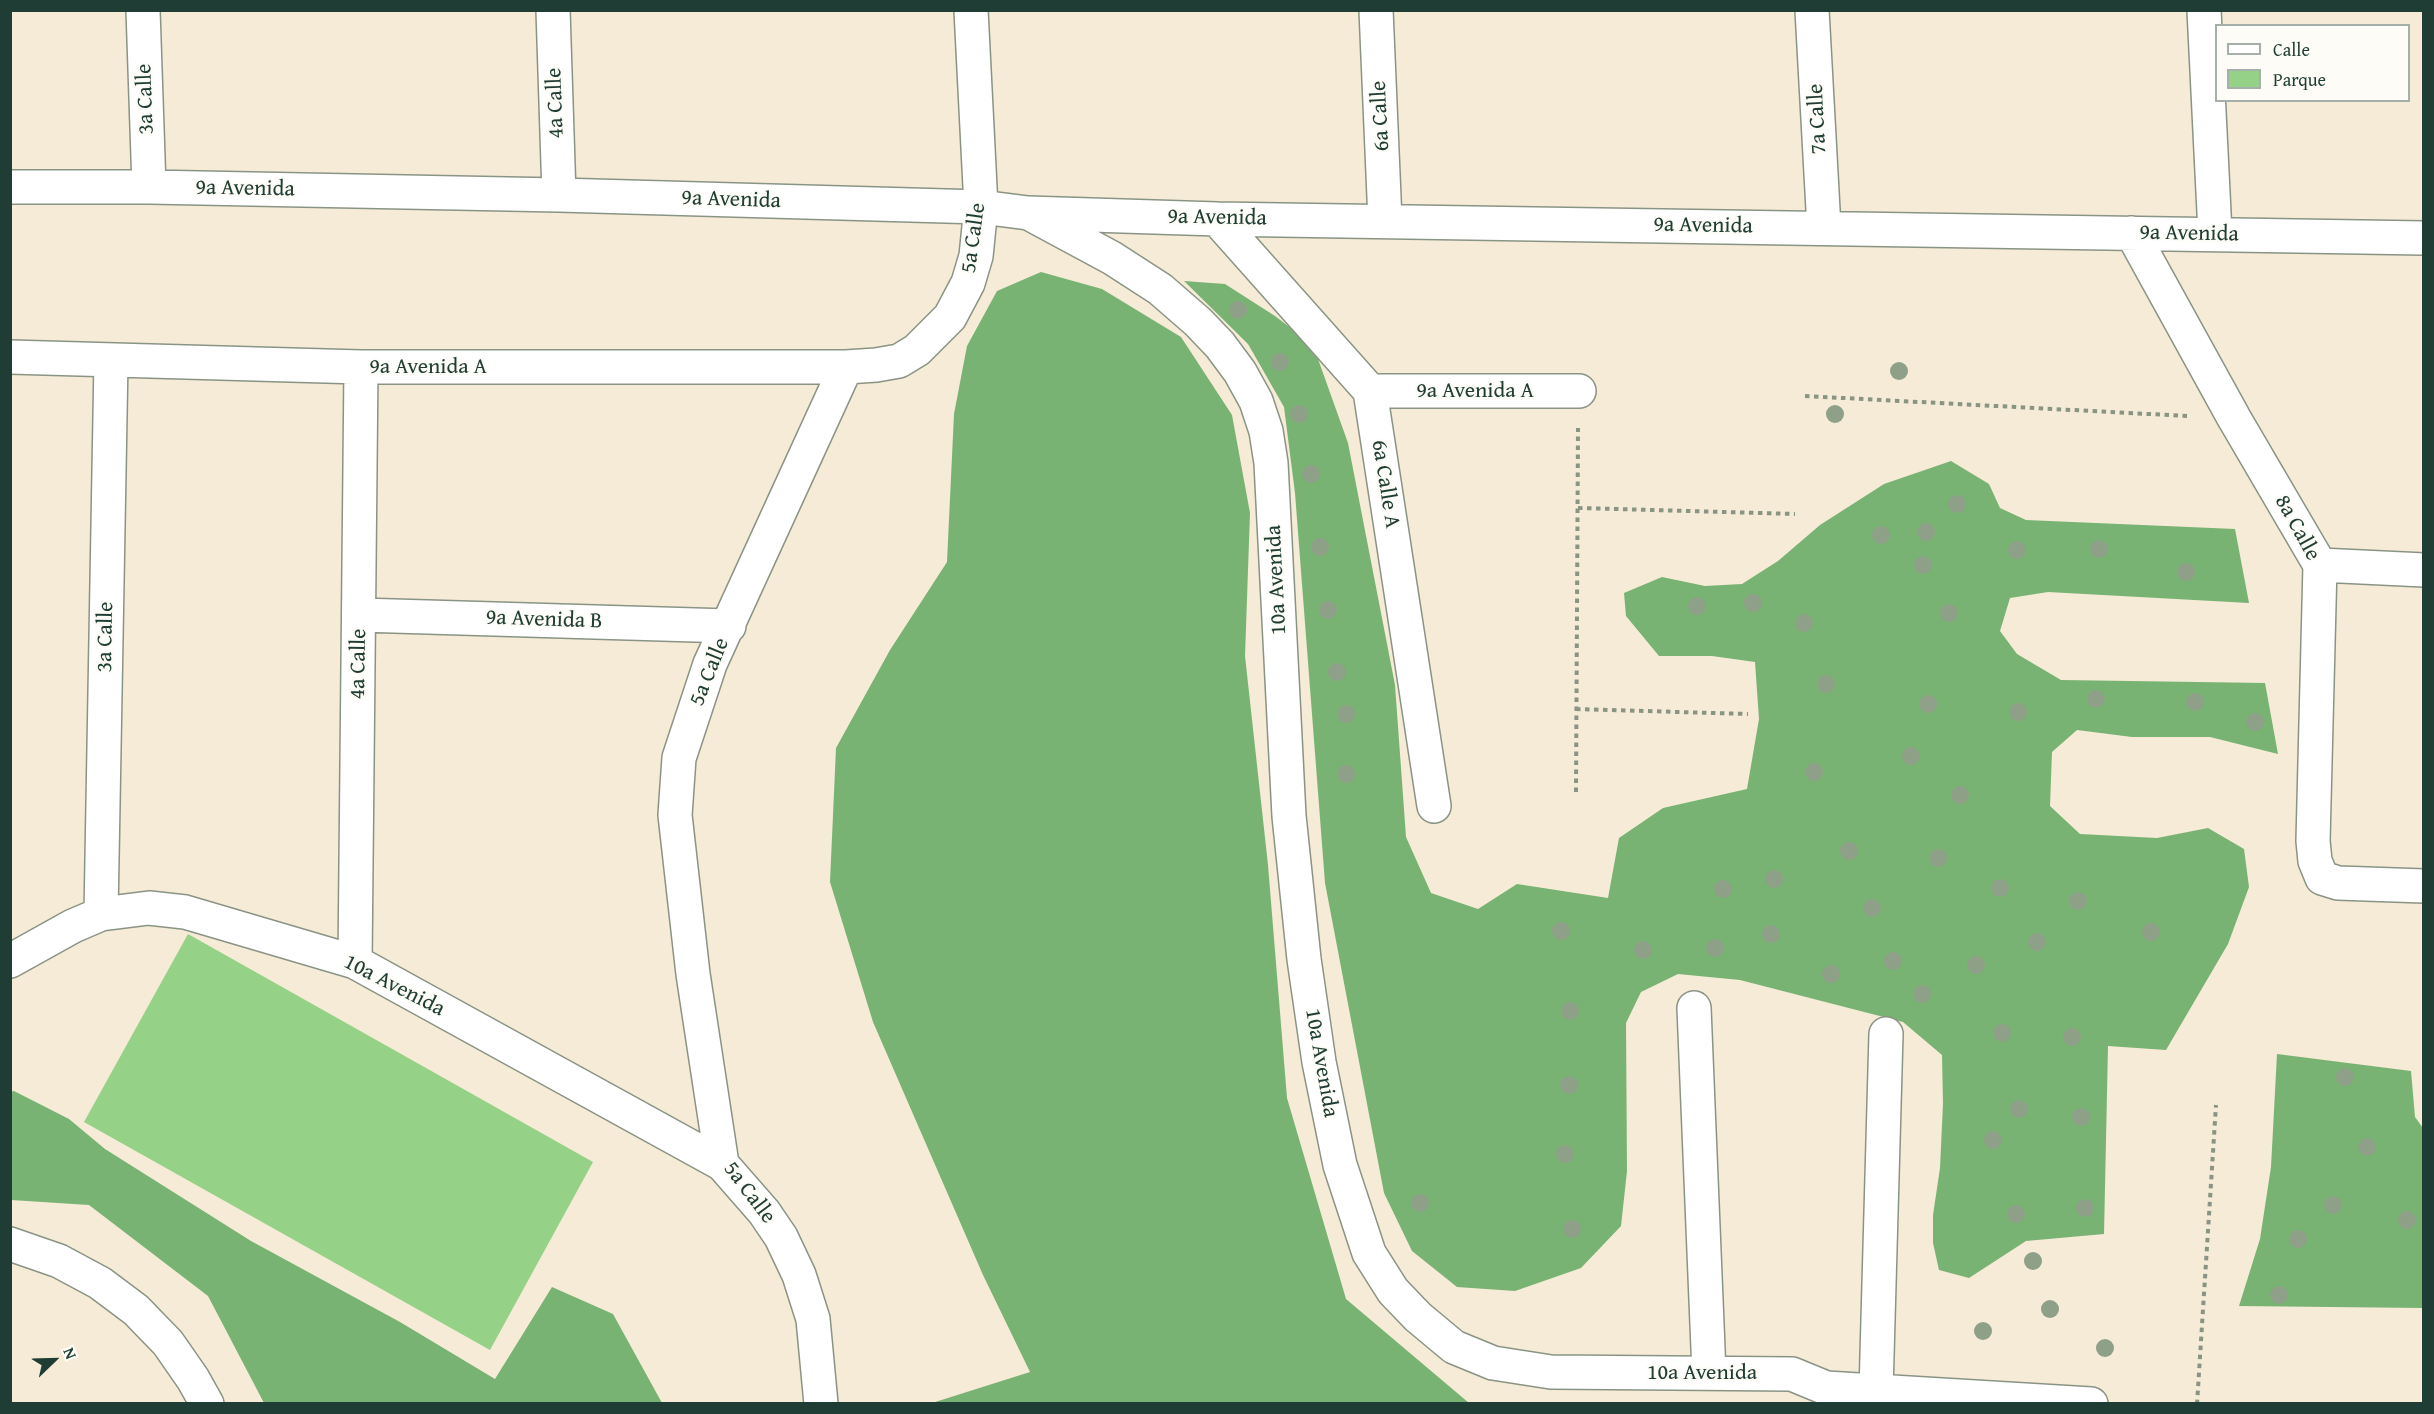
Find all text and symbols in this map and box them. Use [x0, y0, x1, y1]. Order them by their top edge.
legend [2215, 24, 2410, 102]
text: Calle [2273, 36, 2310, 63]
street label: 3a Calle [132, 63, 160, 135]
text: Parque [2273, 66, 2326, 93]
street label: 4a Calle [542, 67, 570, 139]
street label: 6a Calle [1366, 80, 1396, 152]
street label: 7a Calle [1803, 83, 1833, 155]
street label: 9a Avenida [195, 175, 295, 203]
street label: 9a Avenida [681, 185, 781, 215]
street label: 5a Calle [956, 201, 992, 275]
street label: 9a Avenida [1167, 204, 1267, 232]
street label: 9a Avenida [1653, 212, 1753, 240]
street label: 9a Avenida [2139, 220, 2239, 248]
street label: 9a Avenida A [369, 354, 487, 380]
street label: 9a Avenida A [1416, 378, 1534, 404]
street label: 6a Calle A [1365, 438, 1405, 530]
street label: 8a Calle [2268, 491, 2326, 565]
street label: 10a Avenida [1261, 524, 1293, 636]
street label: 3a Calle [92, 601, 120, 673]
street label: 9a Avenida B [485, 605, 603, 635]
street label: 4a Calle [345, 628, 373, 700]
street label: 5a Calle [684, 634, 736, 710]
street label: 10a Avenida [339, 949, 449, 1023]
street label: 10a Avenida [1298, 1006, 1344, 1120]
street label: 5a Calle [717, 1157, 781, 1229]
north arrow [24, 1330, 84, 1390]
text: N [57, 1343, 84, 1363]
street label: 10a Avenida [1647, 1360, 1757, 1386]

